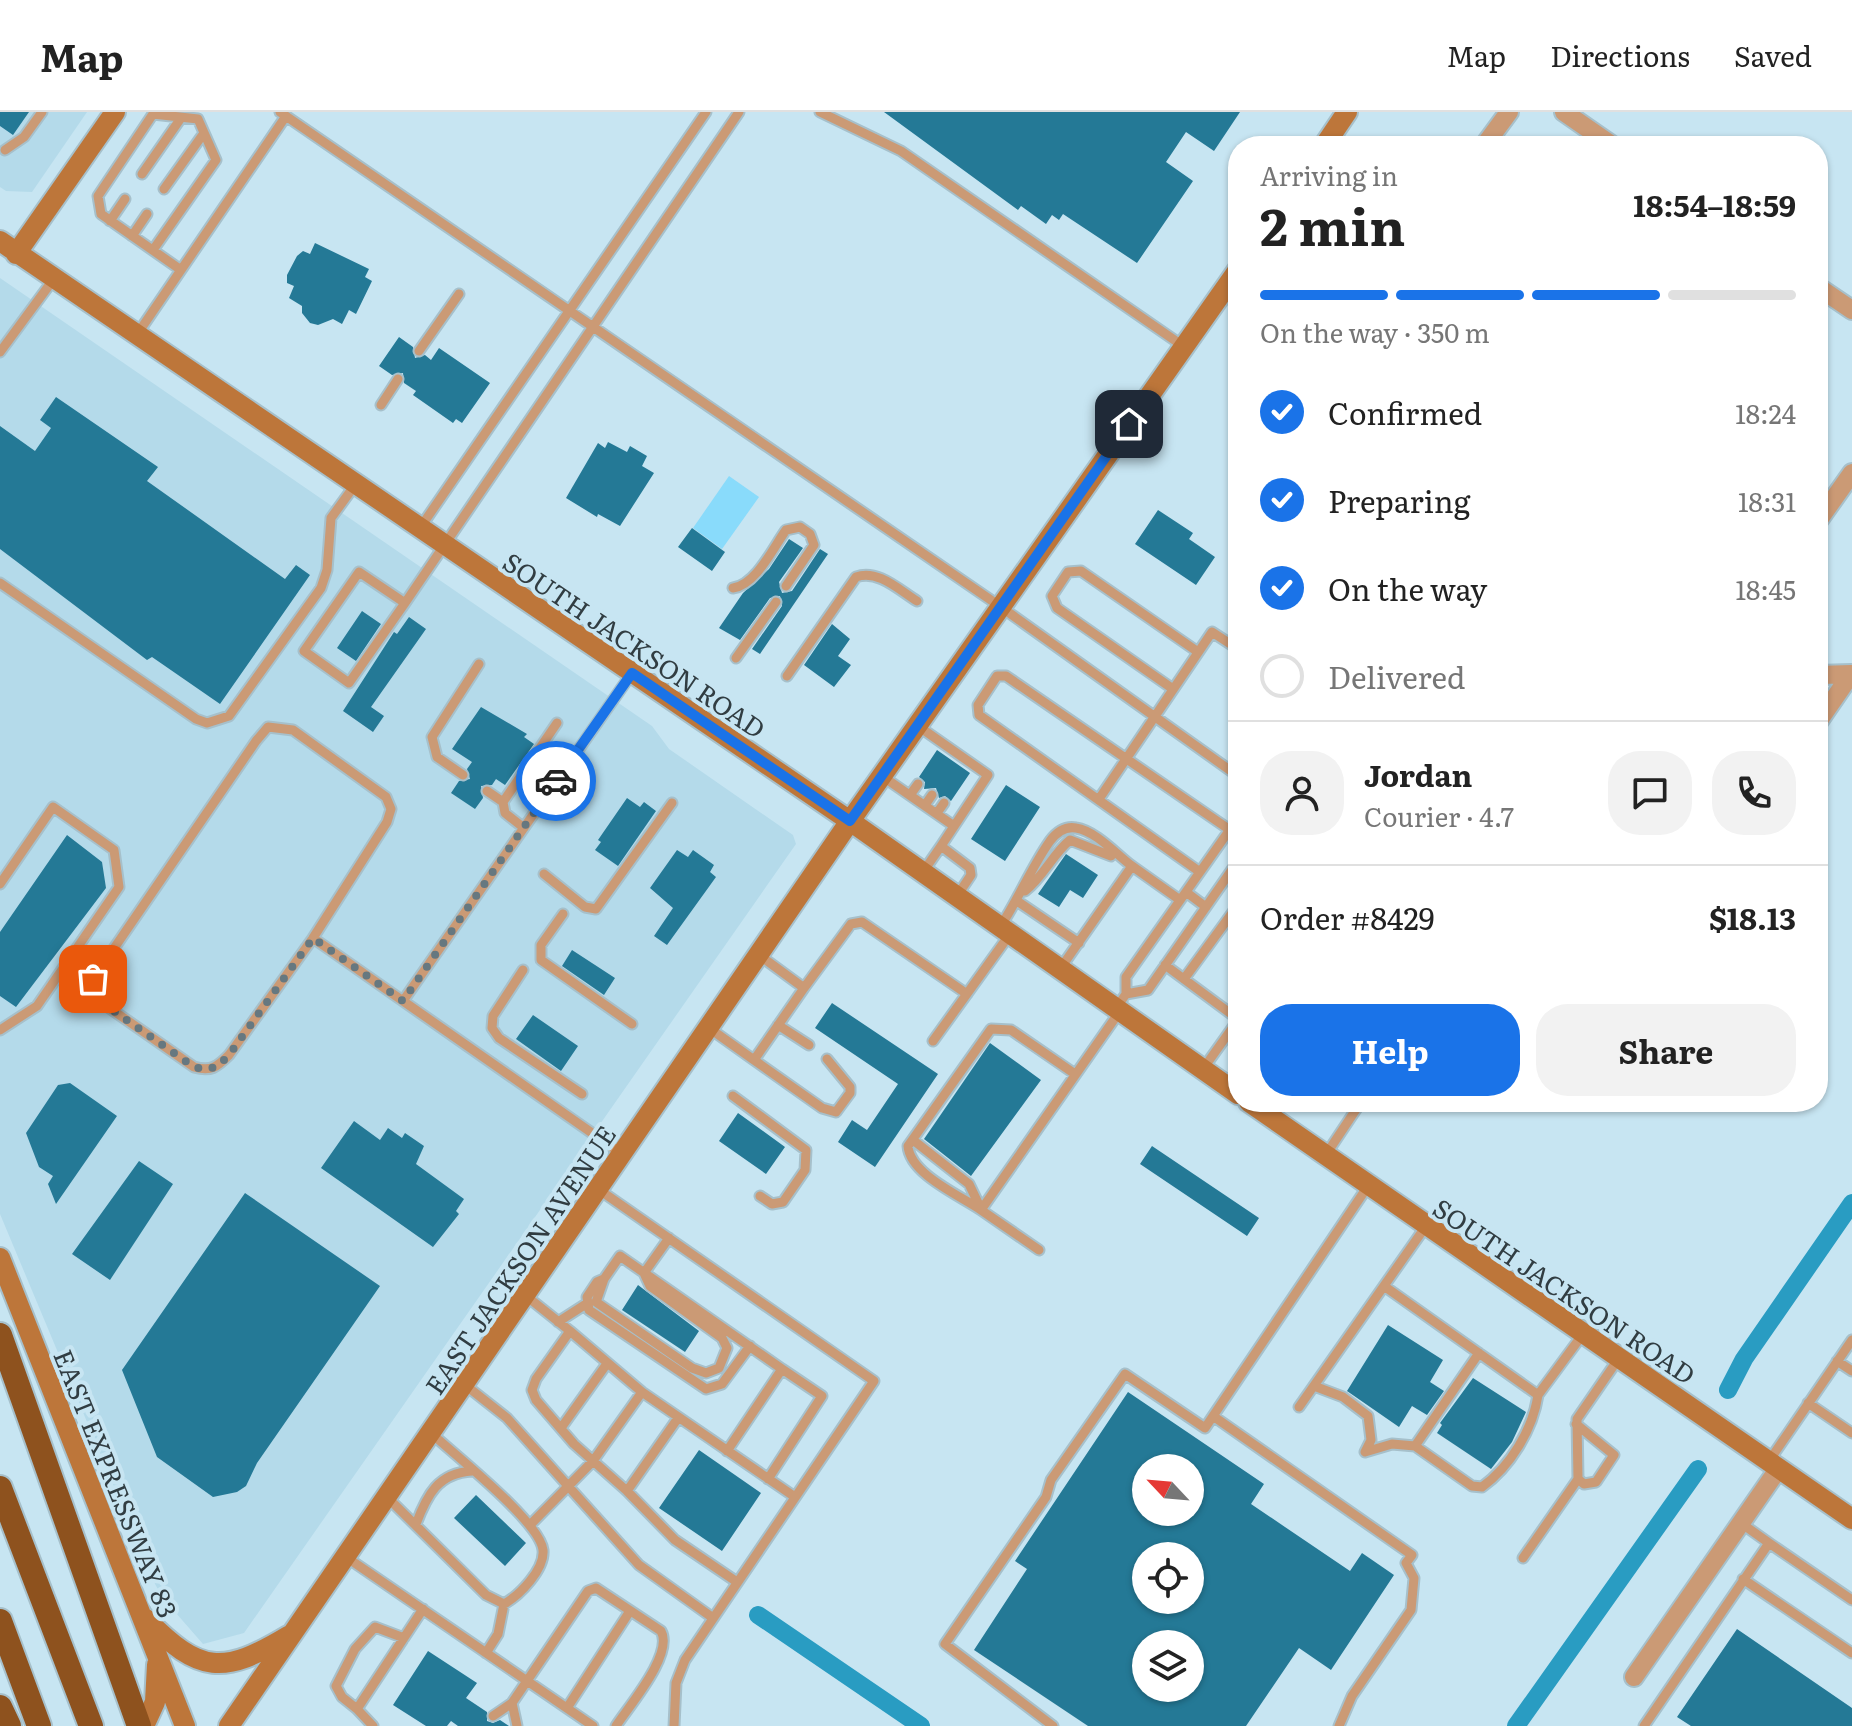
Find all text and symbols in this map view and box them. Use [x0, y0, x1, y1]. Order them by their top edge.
text: Map [40, 27, 124, 84]
text: Map [1447, 34, 1506, 76]
text: Directions [1550, 34, 1690, 76]
text: Saved [1734, 34, 1812, 76]
text: Arriving in [1260, 155, 1398, 194]
text: 18:54–18:59 [1633, 182, 1796, 226]
text: 2 min [1260, 185, 1405, 262]
text: On the way · 350 m [1260, 312, 1490, 351]
pin [1095, 390, 1163, 458]
icon: check [1260, 390, 1304, 434]
text: Confirmed [1328, 390, 1482, 434]
text: 18:24 [1735, 393, 1796, 432]
icon: home [1107, 402, 1151, 446]
icon: check [1260, 478, 1304, 522]
text: Preparing [1328, 478, 1470, 522]
text: 18:31 [1738, 481, 1796, 520]
street label: SOUTH JACKSON ROAD [496, 541, 774, 747]
icon: check [1260, 566, 1304, 610]
text: On the way [1328, 566, 1487, 610]
text: 18:45 [1735, 569, 1796, 608]
text: Delivered [1328, 654, 1465, 698]
courier [516, 741, 596, 821]
button: person [1260, 751, 1344, 835]
button: chat [1608, 751, 1692, 835]
button: phone [1712, 751, 1796, 835]
text: Jordan [1364, 752, 1472, 796]
icon: car [534, 759, 578, 803]
text: Courier · 4.7 [1364, 796, 1514, 835]
text: Order #8429 [1260, 895, 1434, 939]
text: $18.13 [1709, 895, 1796, 939]
pin [59, 945, 127, 1013]
icon: bag [71, 957, 115, 1001]
button: Help [1260, 1004, 1520, 1096]
button: Share [1536, 1004, 1796, 1096]
street label: EAST JACKSON AVENUE [414, 1116, 624, 1402]
street label: SOUTH JACKSON ROAD [1426, 1187, 1704, 1393]
street label: EAST EXPRESSWAY 83 [45, 1343, 189, 1623]
north arrow [1132, 1454, 1204, 1526]
map controls [1132, 1454, 1204, 1702]
button: locate [1132, 1542, 1204, 1614]
button: layers [1132, 1630, 1204, 1702]

